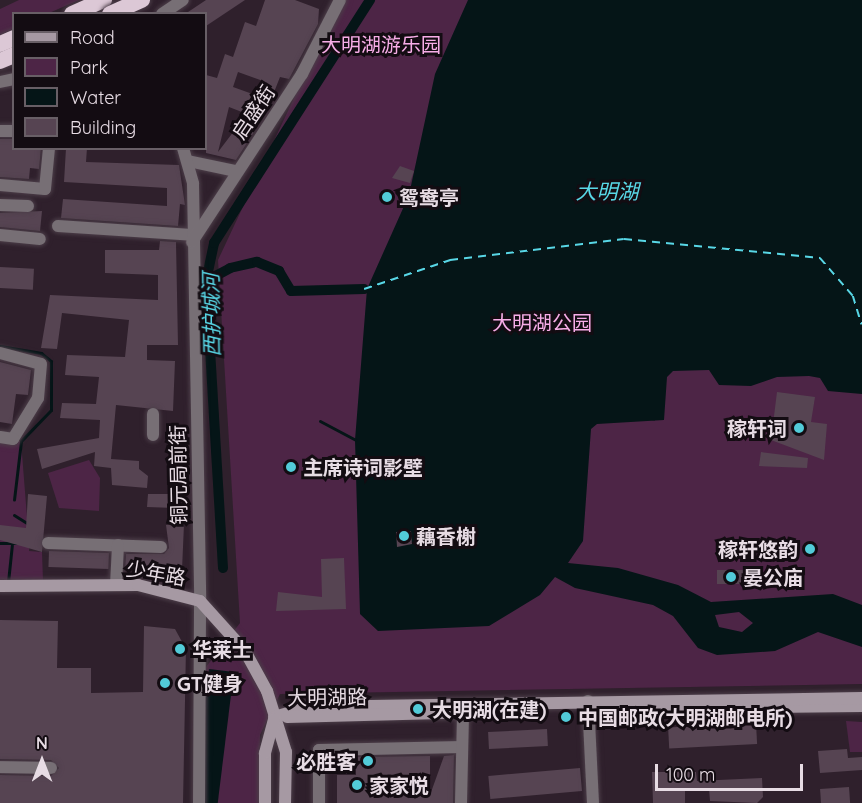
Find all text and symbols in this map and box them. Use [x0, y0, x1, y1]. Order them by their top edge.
legend [12, 12, 207, 150]
text: Road [70, 26, 115, 49]
park label: 大明湖游乐园 [321, 32, 441, 56]
text: Park [70, 56, 108, 79]
street label: 启盛街 [226, 80, 280, 144]
text: Water [70, 86, 121, 109]
text: Building [70, 116, 136, 139]
water label: 大明湖 [576, 178, 638, 204]
place label: 鸳鸯亭 [399, 185, 459, 209]
marker: 鸳鸯亭 [380, 190, 394, 204]
water label: 西护城河 [198, 273, 224, 357]
park label: 大明湖公园 [492, 310, 592, 334]
place label: 稼轩词 [727, 416, 787, 440]
marker: 稼轩词 [792, 421, 806, 435]
street label: 铜元局前街 [165, 425, 191, 525]
place label: 主席诗词影壁 [303, 455, 423, 479]
marker: 主席诗词影壁 [284, 460, 298, 474]
place label: 藕香榭 [416, 524, 476, 548]
marker: 藕香榭 [397, 529, 411, 543]
place label: 稼轩悠韵 [718, 537, 798, 561]
marker: 稼轩悠韵 [803, 542, 817, 556]
street label: 少年路 [124, 556, 188, 590]
place label: 晏公庙 [743, 565, 803, 589]
marker: 晏公庙 [724, 570, 738, 584]
place label: 华莱士 [192, 637, 252, 661]
marker: 华莱士 [173, 642, 187, 656]
place label: GT健身 [177, 671, 243, 695]
marker: GT健身 [158, 676, 172, 690]
street label: 大明湖路 [287, 684, 367, 710]
place label: 大明湖(在建) [432, 697, 546, 721]
marker: 大明湖(在建) [409, 700, 427, 718]
place label: 中国邮政(大明湖邮电所) [578, 705, 792, 729]
marker: 中国邮政(大明湖邮电所) [559, 710, 573, 724]
north arrow [12, 731, 72, 791]
text: N [36, 733, 48, 753]
place label: 必胜客 [296, 749, 356, 773]
scale bar [658, 752, 806, 790]
marker: 必胜客 [361, 754, 375, 768]
text: 100 m [666, 763, 715, 786]
place label: 家家悦 [369, 773, 429, 797]
marker: 家家悦 [350, 778, 364, 792]

